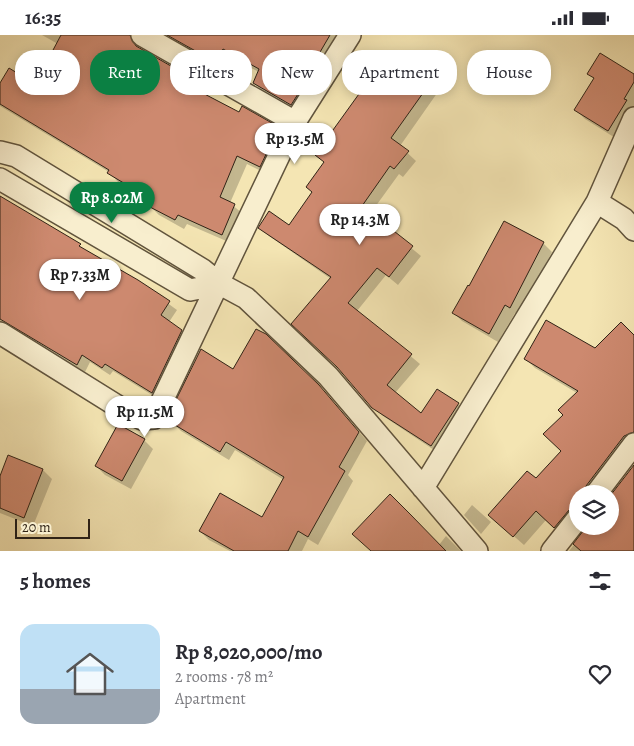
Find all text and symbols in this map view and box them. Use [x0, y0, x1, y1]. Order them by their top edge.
text: 16:35 [25, 5, 61, 31]
chip: Buy [15, 50, 80, 95]
chip: Rent [90, 50, 160, 95]
chip: Filters [170, 50, 252, 95]
chip: New [262, 50, 332, 95]
chip: Apartment [342, 50, 457, 95]
chip: House [467, 50, 551, 95]
pin: Rp 13.5M [243, 123, 347, 165]
text: Rp 13.5M [266, 128, 324, 150]
pin: Rp 8.02M [60, 181, 164, 224]
text: Rp 8.02M [81, 187, 143, 209]
pin: Rp 14.3M [308, 203, 412, 246]
text: Rp 14.3M [330, 209, 390, 231]
pin: Rp 7.33M [28, 259, 132, 301]
text: Rp 7.33M [50, 264, 110, 286]
pin: Rp 11.5M [93, 395, 197, 438]
text: Rp 11.5M [116, 401, 174, 423]
map controls [569, 485, 619, 535]
button: layers [569, 485, 619, 535]
scale bar [15, 516, 90, 539]
text: 20 m [22, 518, 51, 537]
text: 5 homes [20, 567, 91, 595]
icon: filters [586, 567, 614, 595]
text: Rp 8,020,000/mo [175, 638, 323, 666]
icon: home [60, 644, 120, 704]
icon: heart [586, 660, 614, 688]
text: 2 rooms · 78 m² [175, 666, 273, 688]
text: Apartment [175, 688, 246, 710]

